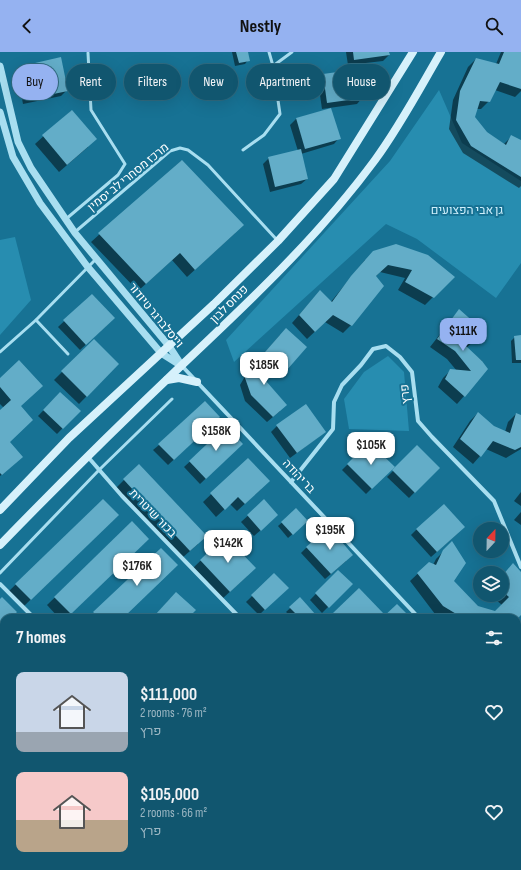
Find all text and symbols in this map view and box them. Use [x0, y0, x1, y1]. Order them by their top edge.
icon: back [16, 15, 38, 37]
icon: search [483, 15, 505, 37]
text: Nestly [240, 16, 281, 37]
chip: Buy [12, 64, 58, 100]
chip: Rent [66, 64, 116, 100]
chip: Filters [124, 64, 181, 100]
chip: New [189, 64, 238, 100]
chip: Apartment [246, 64, 325, 100]
chip: House [333, 64, 390, 100]
street label: מרכז מסחרי לב יסמין [85, 140, 172, 215]
park label: גן אבי הפצועים [431, 203, 504, 218]
street label: וייסלברגר טיודור [125, 280, 186, 351]
street label: פנחס לבון [207, 282, 252, 327]
pin: $111K [435, 318, 491, 352]
text: $111K [449, 323, 477, 339]
pin: $185K [236, 352, 292, 386]
text: $185K [249, 357, 279, 373]
street label: פרץ [397, 383, 414, 405]
pin: $158K [188, 418, 244, 452]
text: $158K [201, 423, 231, 439]
pin: $105K [343, 432, 399, 466]
text: $105K [356, 437, 386, 453]
street label: בר יהודה [279, 456, 319, 497]
street label: בכור שיטרית [126, 486, 180, 541]
pin: $195K [302, 517, 358, 551]
text: $195K [315, 522, 345, 538]
north arrow [473, 522, 509, 558]
map controls [473, 522, 509, 602]
pin: $142K [200, 530, 256, 564]
text: $142K [213, 535, 243, 551]
pin: $176K [109, 553, 165, 587]
text: $176K [122, 558, 152, 574]
button: layers [473, 566, 509, 602]
icon: filters [483, 627, 505, 649]
text: 7 homes [16, 628, 66, 648]
text: $111,000 [140, 685, 197, 705]
icon: home [48, 688, 96, 736]
icon: heart [483, 701, 505, 723]
text: 2 rooms · 76 m² [140, 705, 207, 721]
text: פרץ [140, 723, 162, 739]
text: $105,000 [140, 785, 199, 805]
icon: home [48, 788, 96, 836]
icon: heart [483, 801, 505, 823]
text: 2 rooms · 66 m² [140, 805, 207, 821]
text: פרץ [140, 823, 162, 839]

